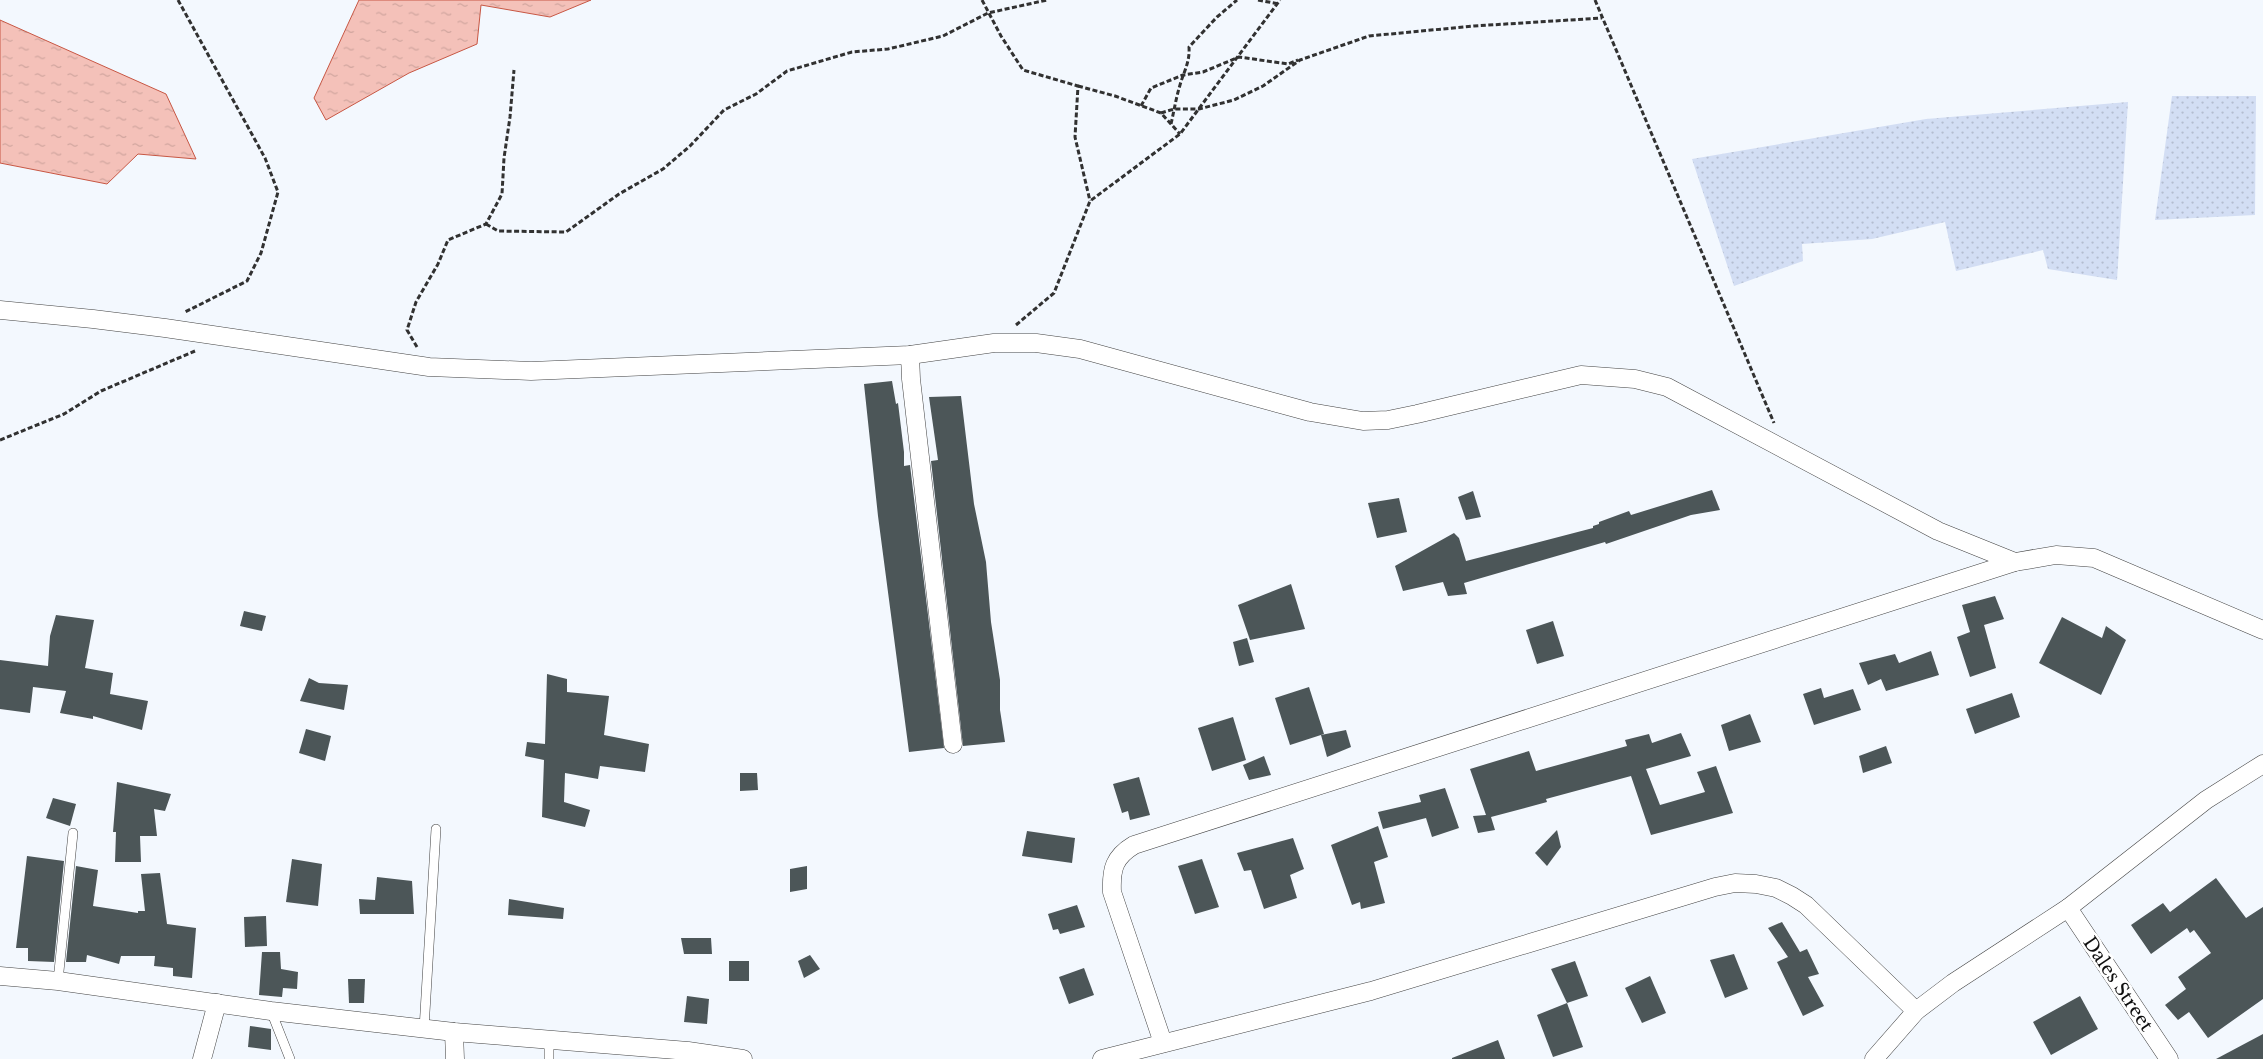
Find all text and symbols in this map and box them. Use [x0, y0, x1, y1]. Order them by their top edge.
street label: Dales Street [2078, 932, 2158, 1036]

